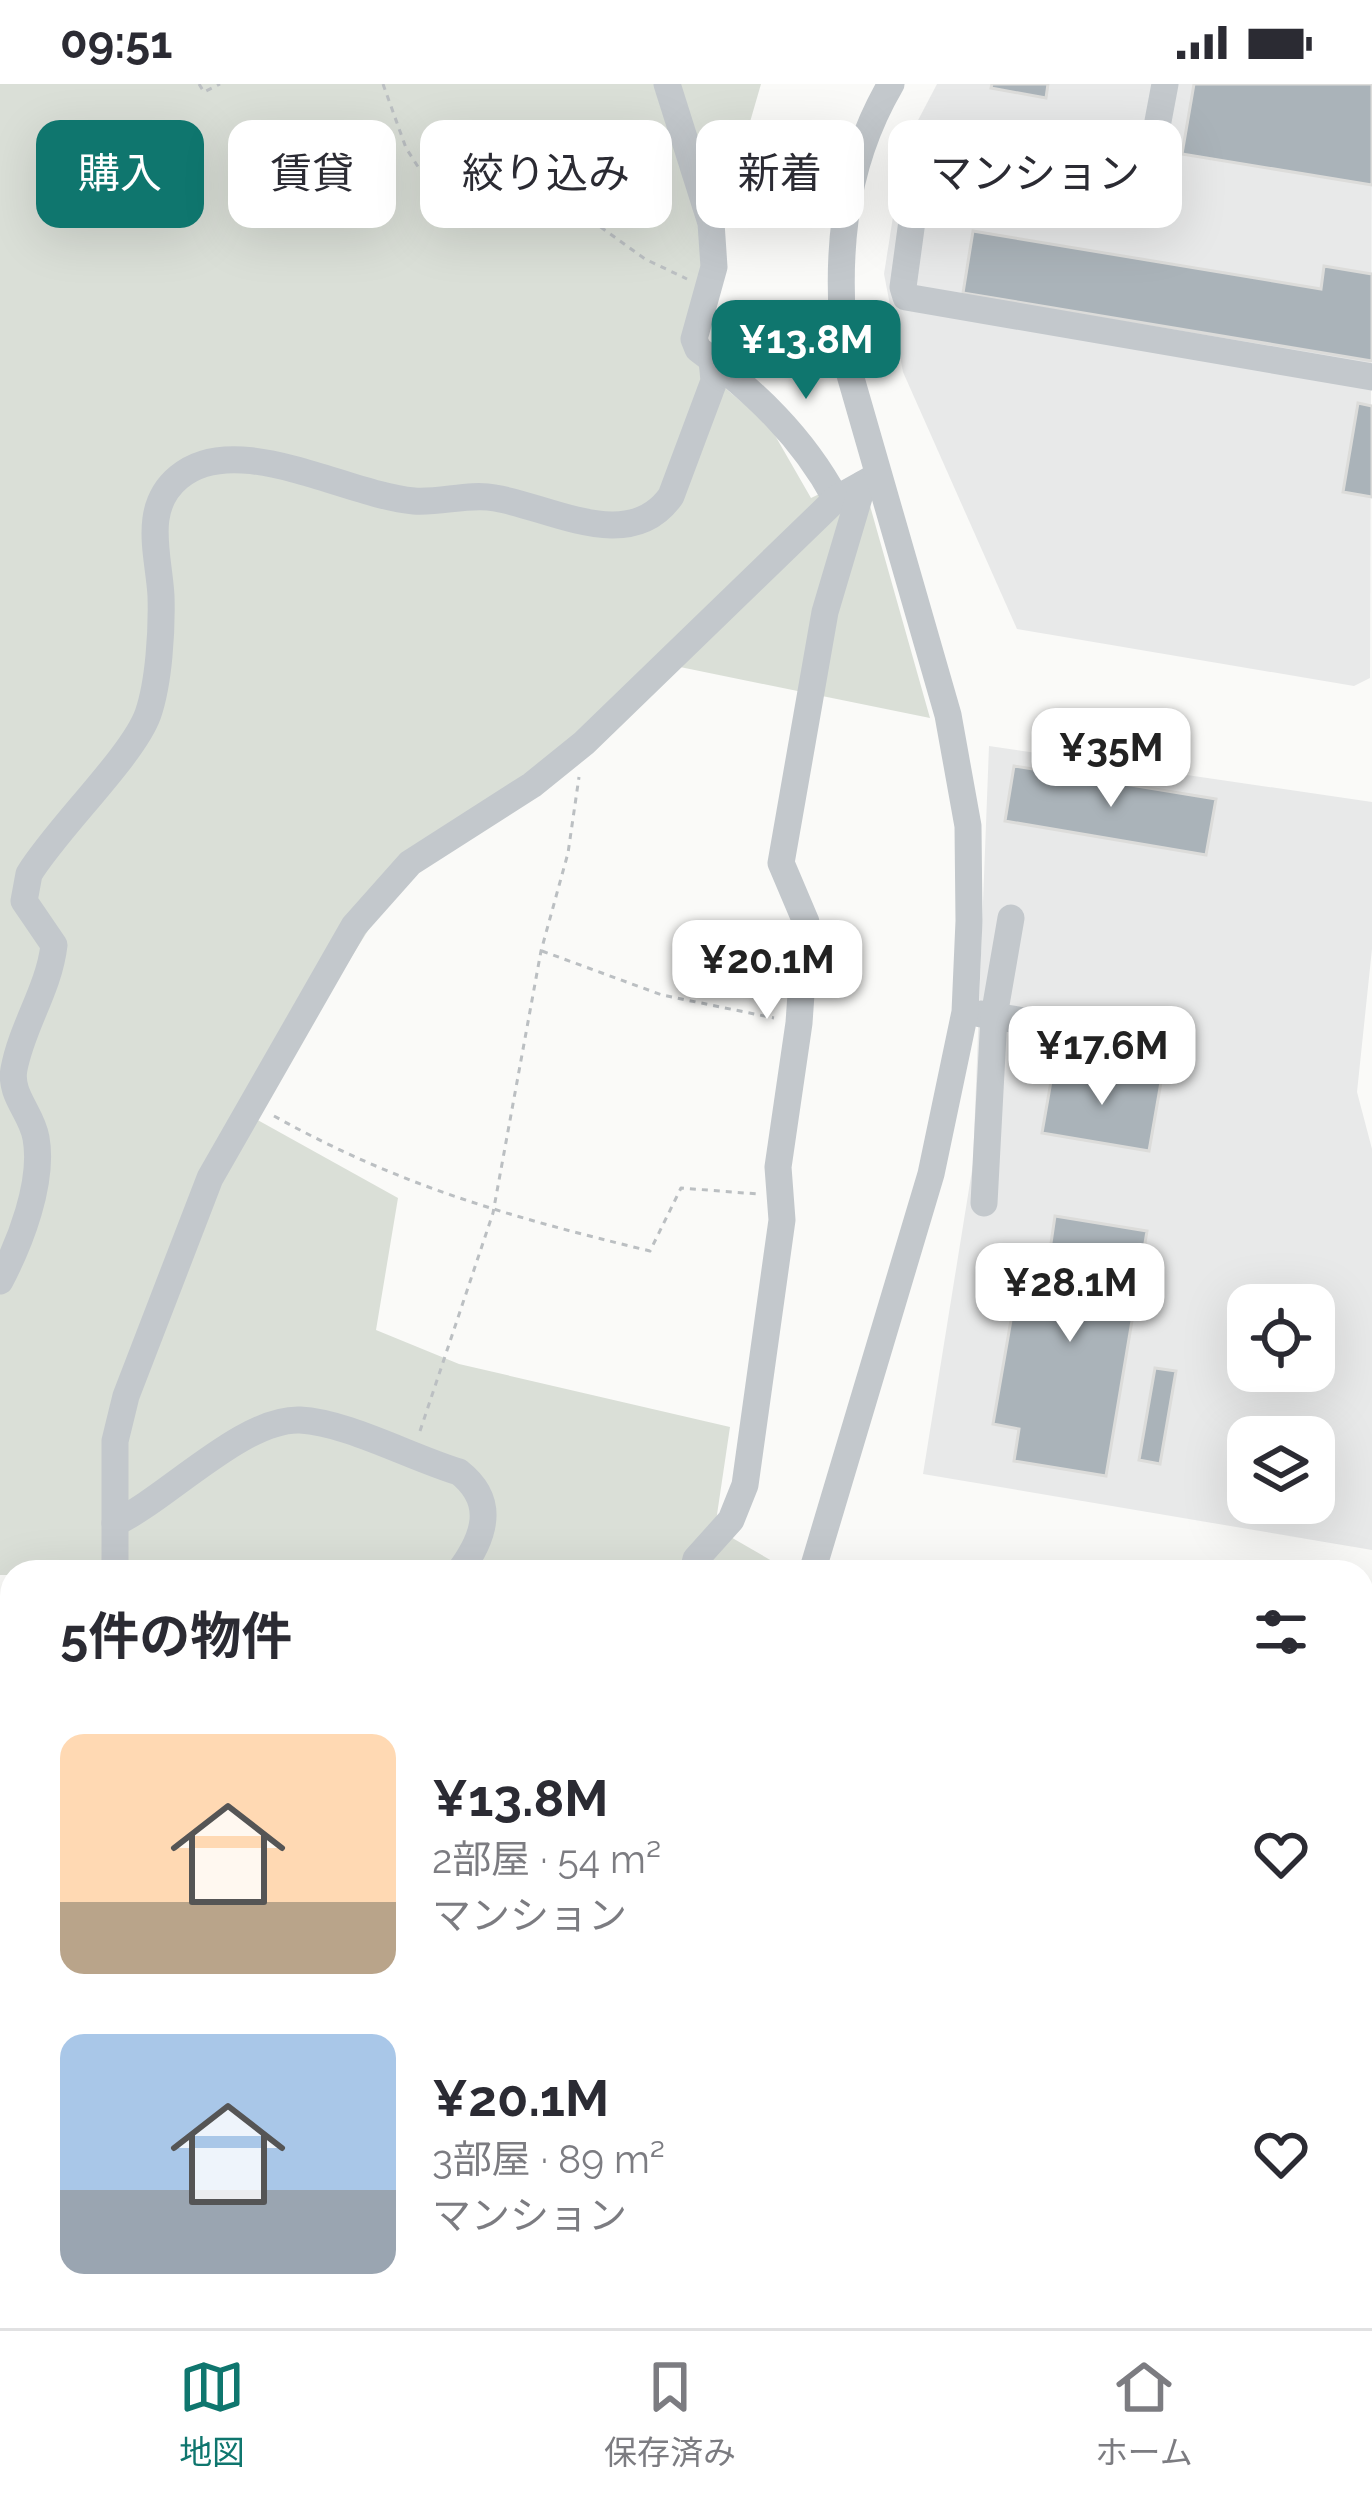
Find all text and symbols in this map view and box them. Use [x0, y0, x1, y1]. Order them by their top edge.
text: 09:51 [60, 16, 172, 69]
chip: 購入 [36, 120, 204, 228]
chip: 賃貸 [228, 120, 396, 228]
chip: 絞り込み [420, 120, 672, 228]
chip: 新着 [696, 120, 864, 228]
chip: マンション [888, 120, 1182, 228]
pin: ¥13.8M [708, 300, 904, 402]
text: ¥13.8M [739, 316, 873, 362]
pin: ¥35M [1040, 708, 1182, 810]
text: ¥35M [1059, 724, 1163, 770]
pin: ¥20.1M [669, 920, 865, 1022]
text: ¥20.1M [699, 936, 835, 982]
pin: ¥17.6M [1004, 1006, 1200, 1108]
text: ¥17.6M [1036, 1022, 1168, 1068]
pin: ¥28.1M [972, 1243, 1168, 1345]
text: ¥28.1M [1002, 1259, 1138, 1305]
map controls [1227, 1284, 1335, 1524]
button: locate [1227, 1284, 1335, 1392]
button: layers [1227, 1416, 1335, 1524]
icon: filters [1248, 1599, 1314, 1665]
text: 5件の物件 [60, 1606, 292, 1666]
text: ¥13.8M [432, 1768, 608, 1828]
icon: home [156, 1782, 300, 1926]
icon: heart [1248, 1821, 1314, 1887]
text: 2部屋 · 54 m² [432, 1836, 661, 1882]
text: マンション [432, 1892, 627, 1938]
text: ¥20.1M [432, 2068, 609, 2128]
icon: home [156, 2082, 300, 2226]
icon: heart [1248, 2121, 1314, 2187]
text: 3部屋 · 89 m² [432, 2136, 665, 2182]
text: マンション [432, 2192, 627, 2238]
tab: 地図 [179, 2354, 245, 2474]
tab: 保存済み [604, 2354, 736, 2474]
tab: ホーム [1095, 2354, 1193, 2474]

